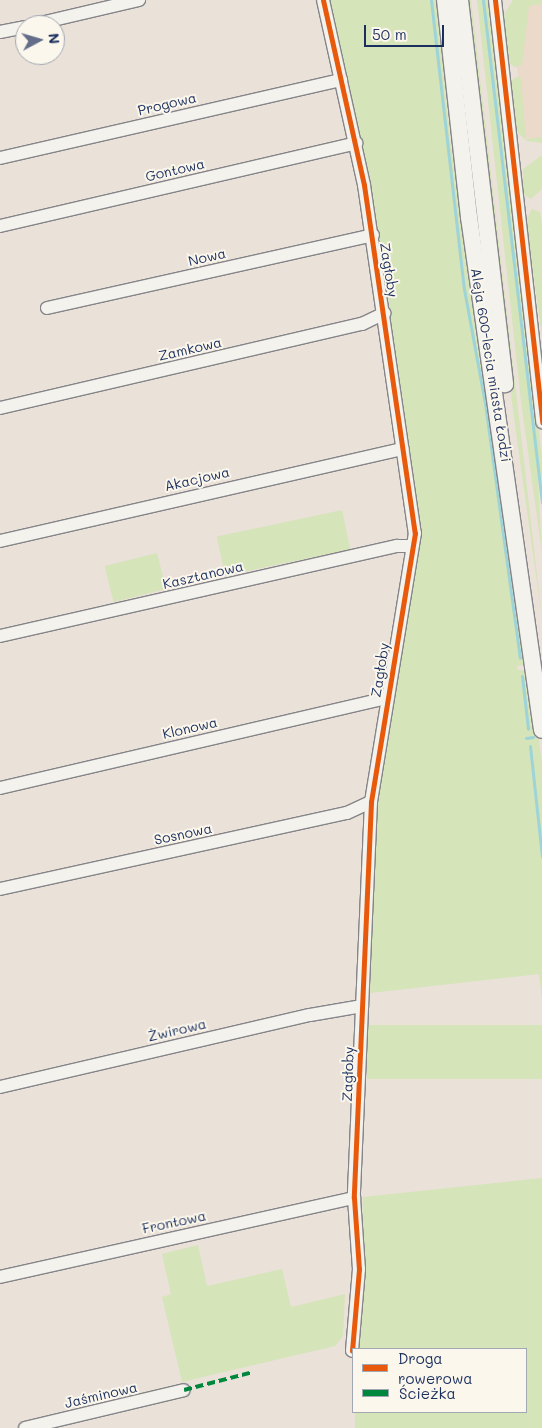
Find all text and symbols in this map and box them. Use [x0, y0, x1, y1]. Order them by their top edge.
north arrow [15, 15, 65, 65]
scale bar [367, 15, 447, 47]
text: 50 m [372, 24, 407, 44]
text: N [44, 32, 64, 45]
street label: Progowa [136, 89, 198, 119]
street label: Gontowa [144, 155, 206, 185]
street label: Zagłoby [376, 241, 402, 299]
street label: Nowa [186, 245, 228, 269]
street label: Aleja 600-lecia miasta Łodzi [467, 267, 515, 463]
street label: Zamkowa [157, 334, 223, 364]
street label: Akacjowa [163, 463, 231, 495]
street label: Kasztanowa [161, 558, 245, 592]
street label: Zagłoby [367, 641, 393, 699]
street label: Klonowa [161, 714, 219, 742]
street label: Sosnowa [153, 820, 213, 848]
street label: Żwirowa [146, 1015, 208, 1045]
street label: Zagłoby [339, 1046, 357, 1102]
street label: Frontowa [140, 1207, 208, 1237]
legend [352, 1348, 527, 1413]
text: Droga rowerowa [398, 1348, 473, 1388]
street label: Jaśminowa [63, 1378, 139, 1412]
text: Ścieżka [399, 1383, 456, 1403]

